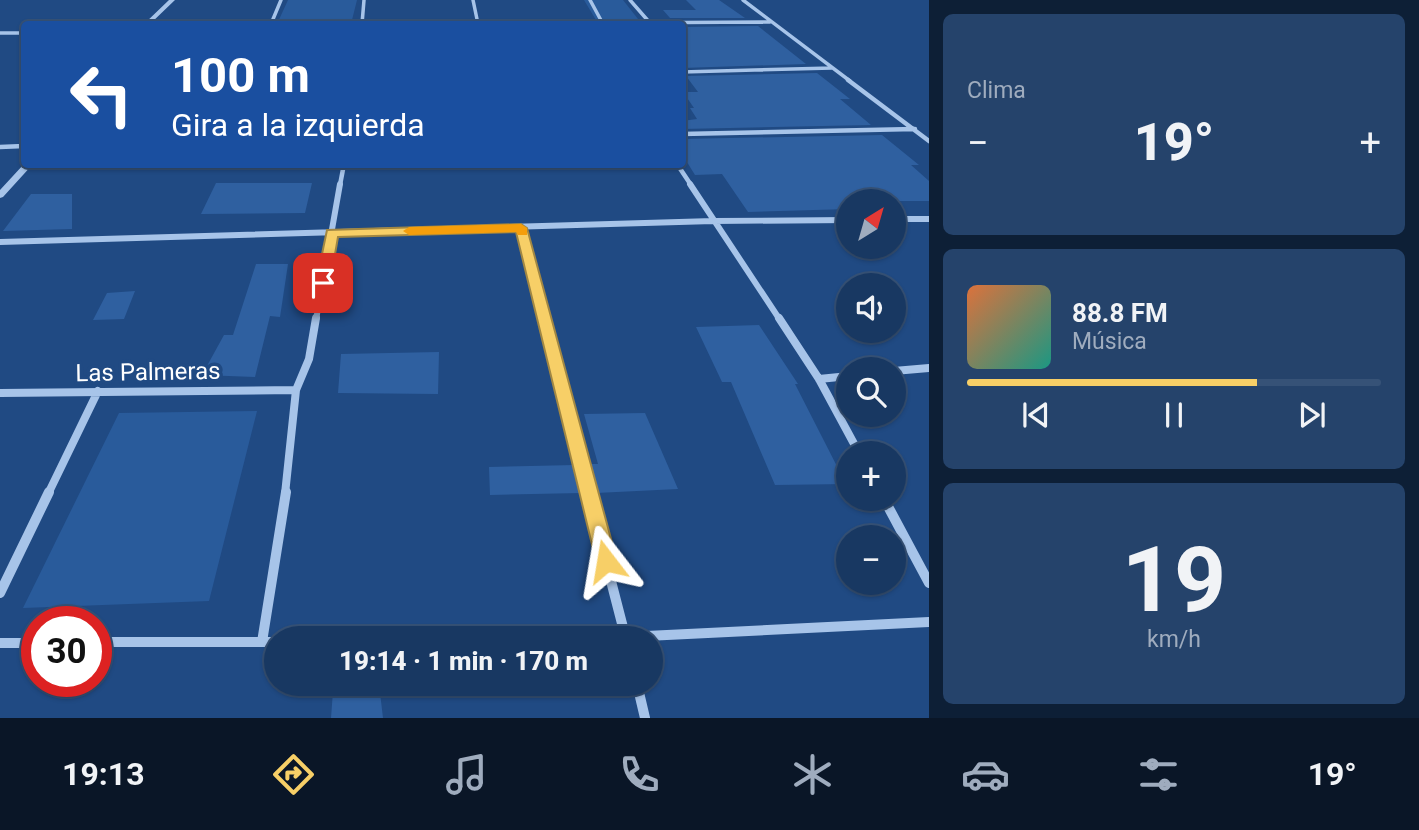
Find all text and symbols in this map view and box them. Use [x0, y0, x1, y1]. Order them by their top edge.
text: 100 m [171, 47, 310, 104]
icon: left [56, 49, 147, 140]
text: Clima [967, 77, 1026, 104]
text: Gira a la izquierda [171, 106, 425, 144]
text: 19° [1134, 112, 1214, 173]
text: − [967, 121, 989, 165]
text: + [1359, 121, 1381, 165]
north arrow [836, 189, 906, 259]
map controls [836, 189, 906, 595]
pin [293, 253, 353, 313]
icon: arrive [304, 264, 342, 302]
button: sound [836, 273, 906, 343]
text: 88.8 FM [1072, 298, 1168, 328]
text: Música [1072, 328, 1147, 355]
street label: Las Palmeras [75, 357, 221, 387]
button: search [836, 357, 906, 427]
icon: previous [1017, 396, 1055, 434]
icon: pause [1155, 396, 1193, 434]
icon: next [1293, 396, 1331, 434]
button: + [836, 441, 906, 511]
position arrow [569, 524, 643, 598]
button: − [836, 525, 906, 595]
text: 19 [1122, 527, 1226, 633]
speed limit sign: 30 [21, 606, 112, 697]
text: km/h [1147, 626, 1201, 653]
text: 19:14 · 1 min · 170 m [339, 646, 588, 676]
icon: directions [269, 750, 318, 799]
icon: music [442, 750, 491, 799]
icon: phone [615, 750, 664, 799]
icon: climate [788, 750, 837, 799]
icon: car [961, 750, 1010, 799]
icon: filters [1134, 750, 1183, 799]
text: 19:13 [62, 755, 145, 793]
text: 19° [1308, 755, 1357, 793]

